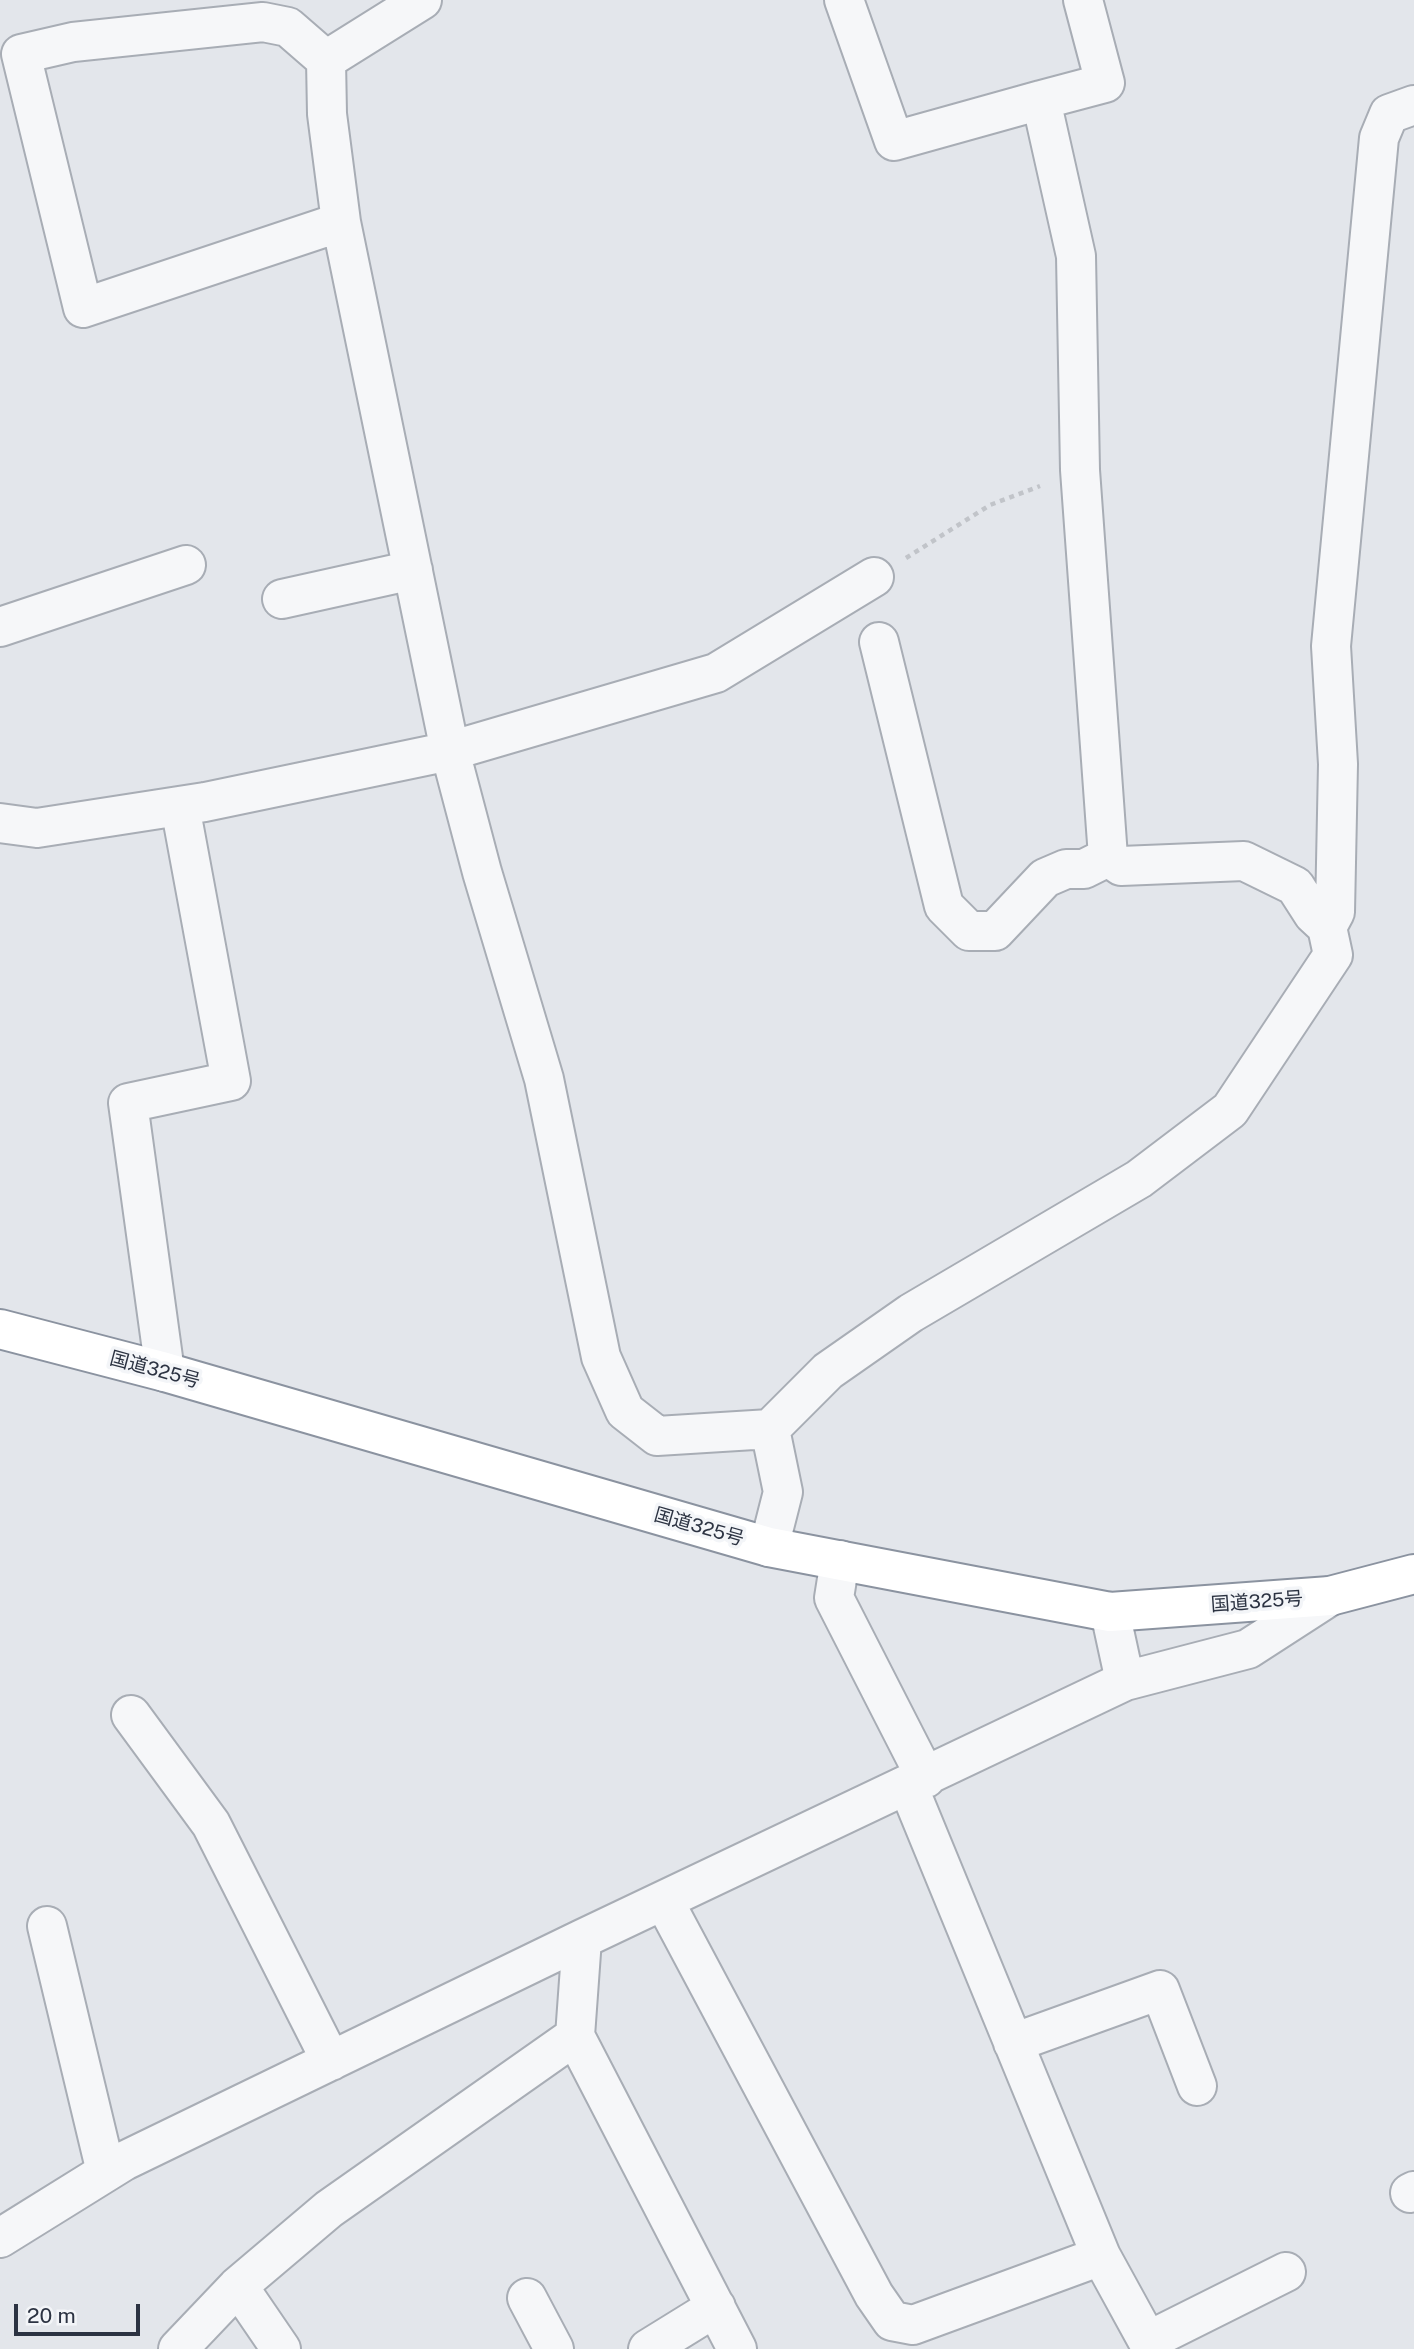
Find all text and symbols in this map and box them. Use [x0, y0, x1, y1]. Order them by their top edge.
street label: 国道325号 [107, 1347, 203, 1393]
street label: 国道325号 [651, 1503, 747, 1551]
street label: 国道325号 [1210, 1587, 1304, 1617]
scale bar [18, 2290, 144, 2334]
text: 20 m [27, 2303, 76, 2328]

